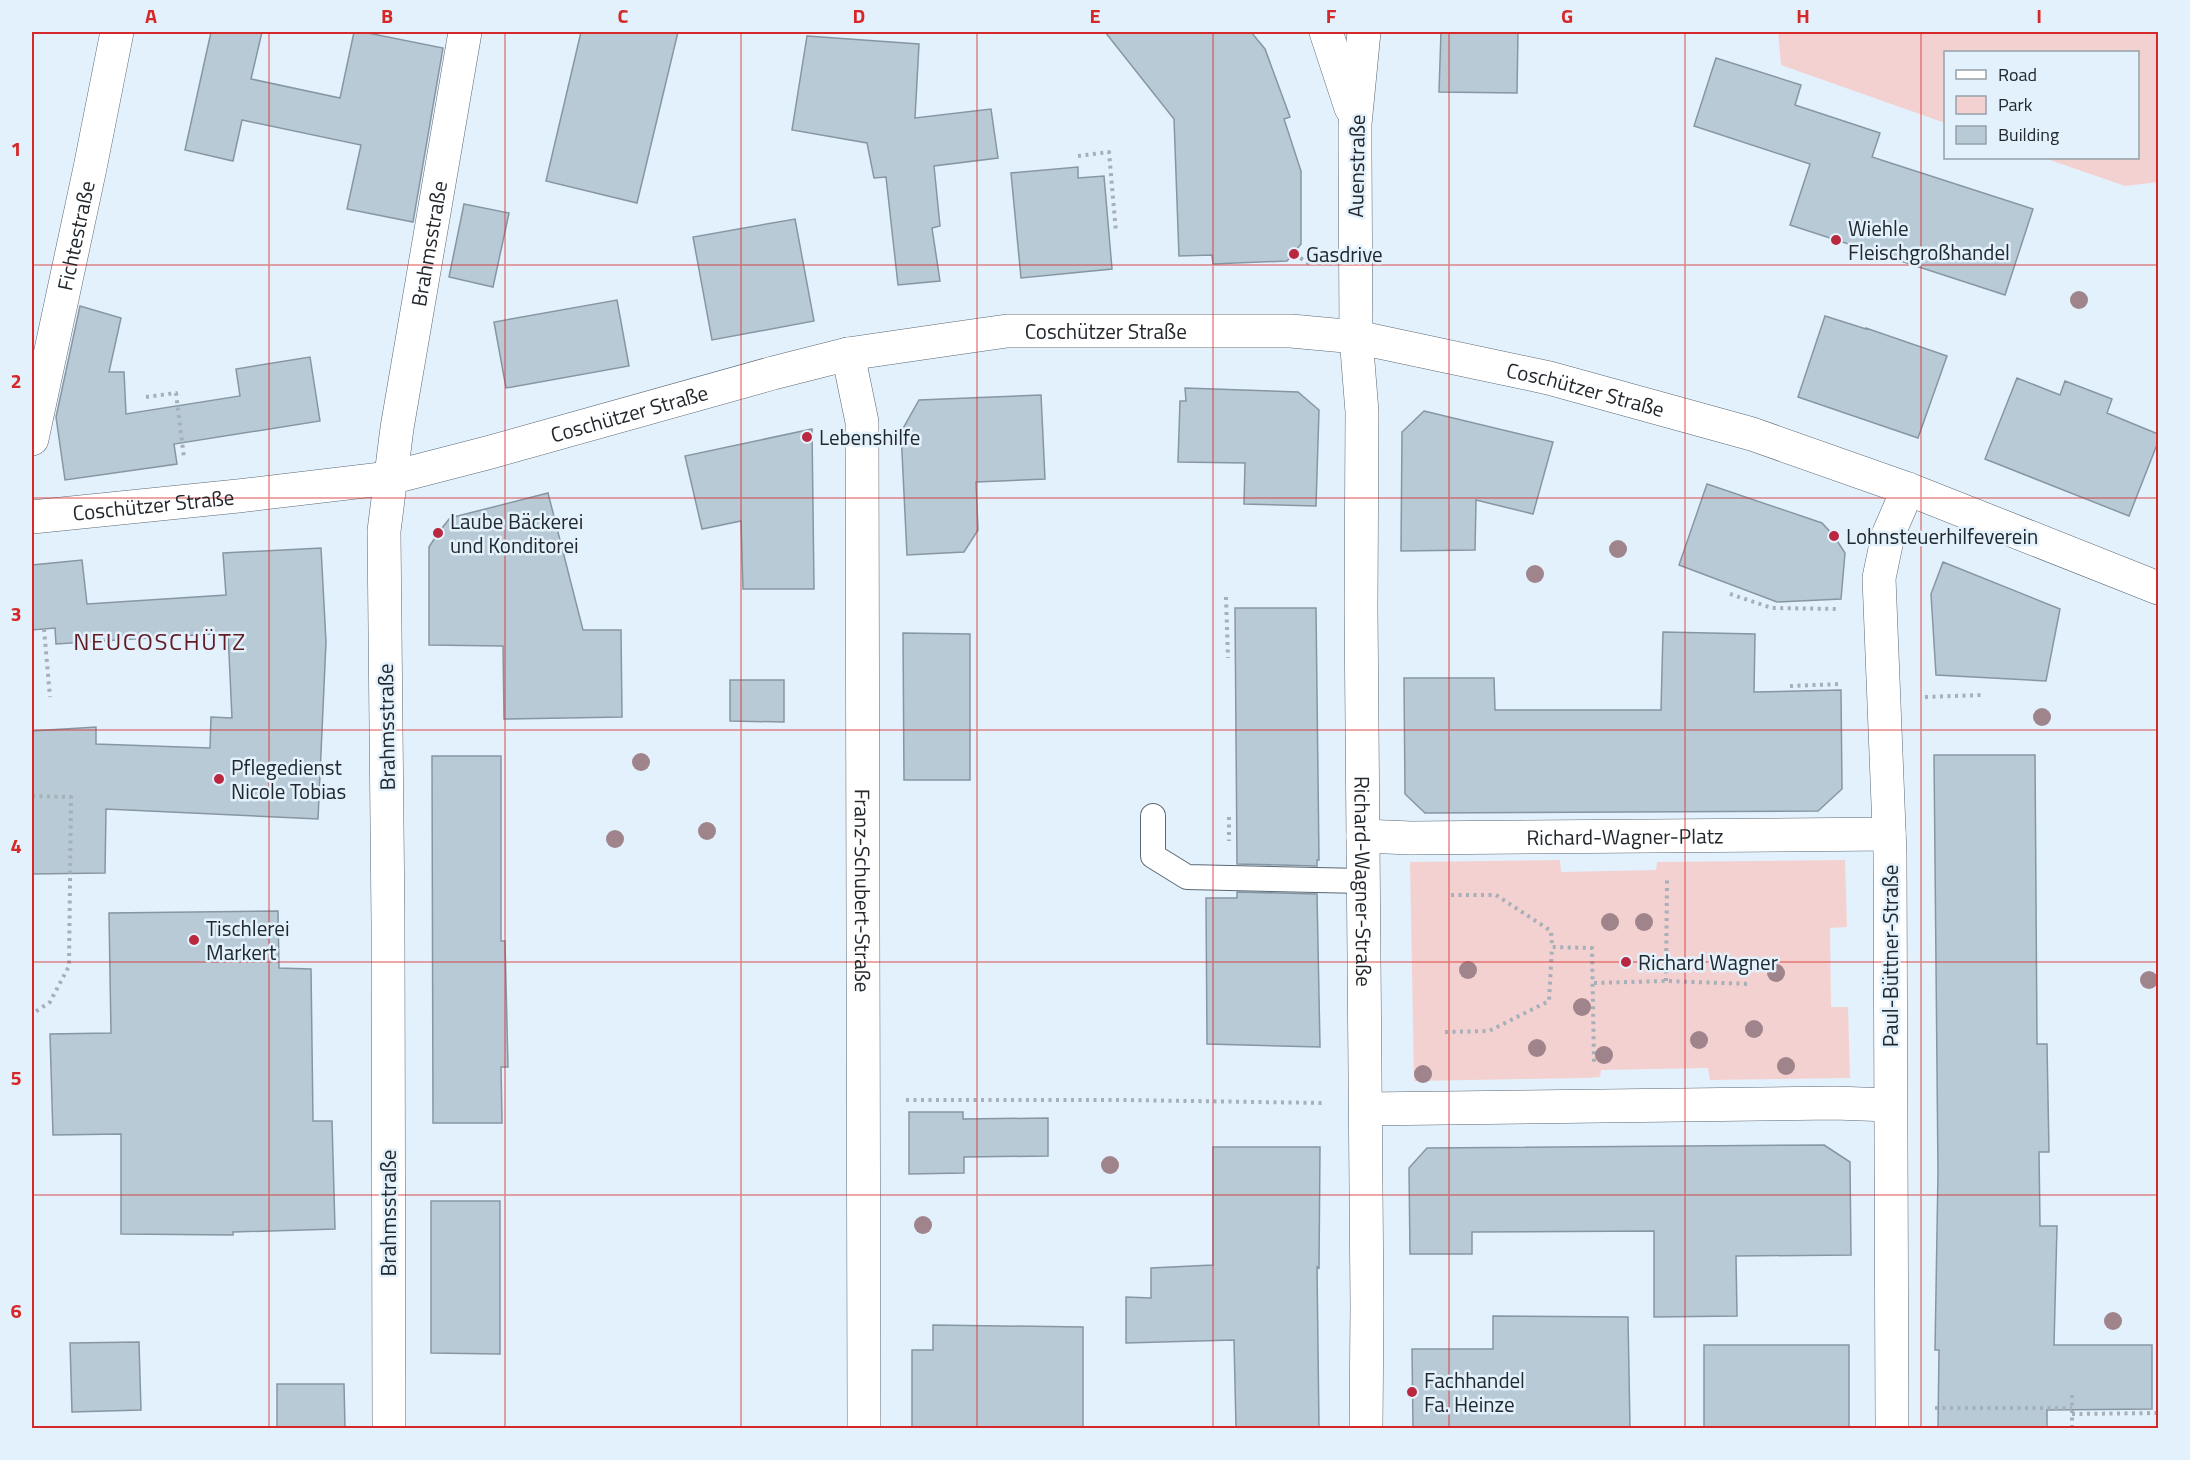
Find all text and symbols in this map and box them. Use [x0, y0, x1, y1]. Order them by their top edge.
text: A [145, 0, 157, 31]
text: B [381, 0, 393, 31]
text: C [618, 0, 629, 31]
text: D [853, 0, 865, 31]
text: E [1089, 0, 1101, 31]
text: F [1326, 0, 1337, 31]
text: G [1561, 0, 1573, 31]
text: H [1796, 0, 1810, 31]
text: I [2036, 0, 2042, 31]
legend [1944, 51, 2139, 159]
text: Road [1998, 61, 2037, 88]
text: Park [1998, 91, 2033, 118]
street label: Auenstraße [1339, 114, 1373, 218]
text: Building [1998, 121, 2059, 148]
text: 1 [10, 133, 22, 164]
street label: Fichtestraße [48, 178, 103, 294]
street label: Brahmsstraße [402, 178, 455, 309]
place label: Wiehle Fleischgroßhandel [1848, 212, 2010, 268]
marker: Wiehle Fleischgroßhandel [1829, 233, 1843, 247]
place label: Gasdrive [1306, 238, 1383, 270]
marker: Gasdrive [1287, 247, 1301, 261]
street label: Coschützer Straße [1025, 315, 1187, 347]
street label: Coschützer Straße [1504, 353, 1668, 425]
text: 2 [10, 365, 22, 396]
street label: Coschützer Straße [547, 376, 712, 450]
place label: Lebenshilfe [819, 421, 920, 453]
marker: Lebenshilfe [800, 430, 814, 444]
street label: Coschützer Straße [71, 480, 236, 529]
place label: Laube Bäckerei und Konditorei [450, 505, 583, 561]
place label: Lohnsteuerhilfeverein [1846, 520, 2038, 552]
marker: Laube Bäckerei und Konditorei [431, 526, 445, 540]
marker: Lohnsteuerhilfeverein [1827, 529, 1841, 543]
text: 3 [10, 598, 22, 629]
district label: NEUCOSCHÜTZ [73, 623, 247, 659]
street label: Brahmsstraße [369, 663, 403, 791]
place label: Pflegedienst Nicole Tobias [231, 751, 346, 807]
marker: Pflegedienst Nicole Tobias [212, 772, 226, 786]
street label: Richard-Wagner-Straße [1346, 776, 1380, 987]
street label: Franz-Schubert-Straße [847, 789, 879, 992]
street label: Richard-Wagner-Platz [1526, 819, 1724, 853]
text: 4 [10, 830, 22, 861]
street label: Paul-Büttner-Straße [1874, 865, 1906, 1047]
place label: Tischlerei Markert [206, 912, 290, 968]
marker: Tischlerei Markert [187, 933, 201, 947]
place label: Richard Wagner [1638, 946, 1778, 978]
marker: Richard Wagner [1619, 955, 1633, 969]
text: 5 [10, 1062, 22, 1093]
street label: Brahmsstraße [372, 1150, 404, 1276]
text: 6 [10, 1295, 22, 1326]
place label: Fachhandel Fa. Heinze [1424, 1364, 1525, 1420]
marker: Fachhandel Fa. Heinze [1405, 1385, 1419, 1399]

